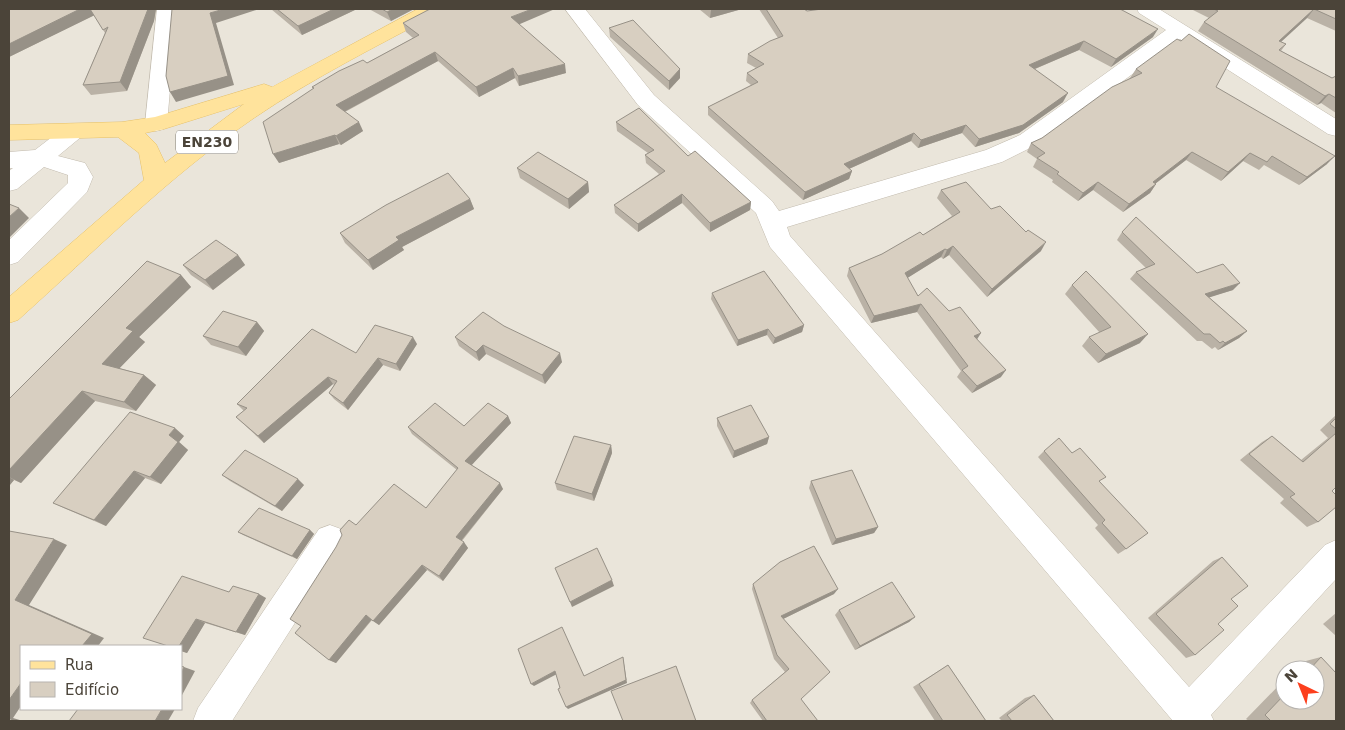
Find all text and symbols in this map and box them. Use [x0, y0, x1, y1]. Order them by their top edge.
road number: EN230 [176, 130, 238, 154]
legend [20, 645, 182, 710]
text: Rua [65, 656, 93, 674]
north arrow [1275, 660, 1325, 710]
text: N [1281, 666, 1301, 685]
text: Edifício [65, 681, 119, 699]

